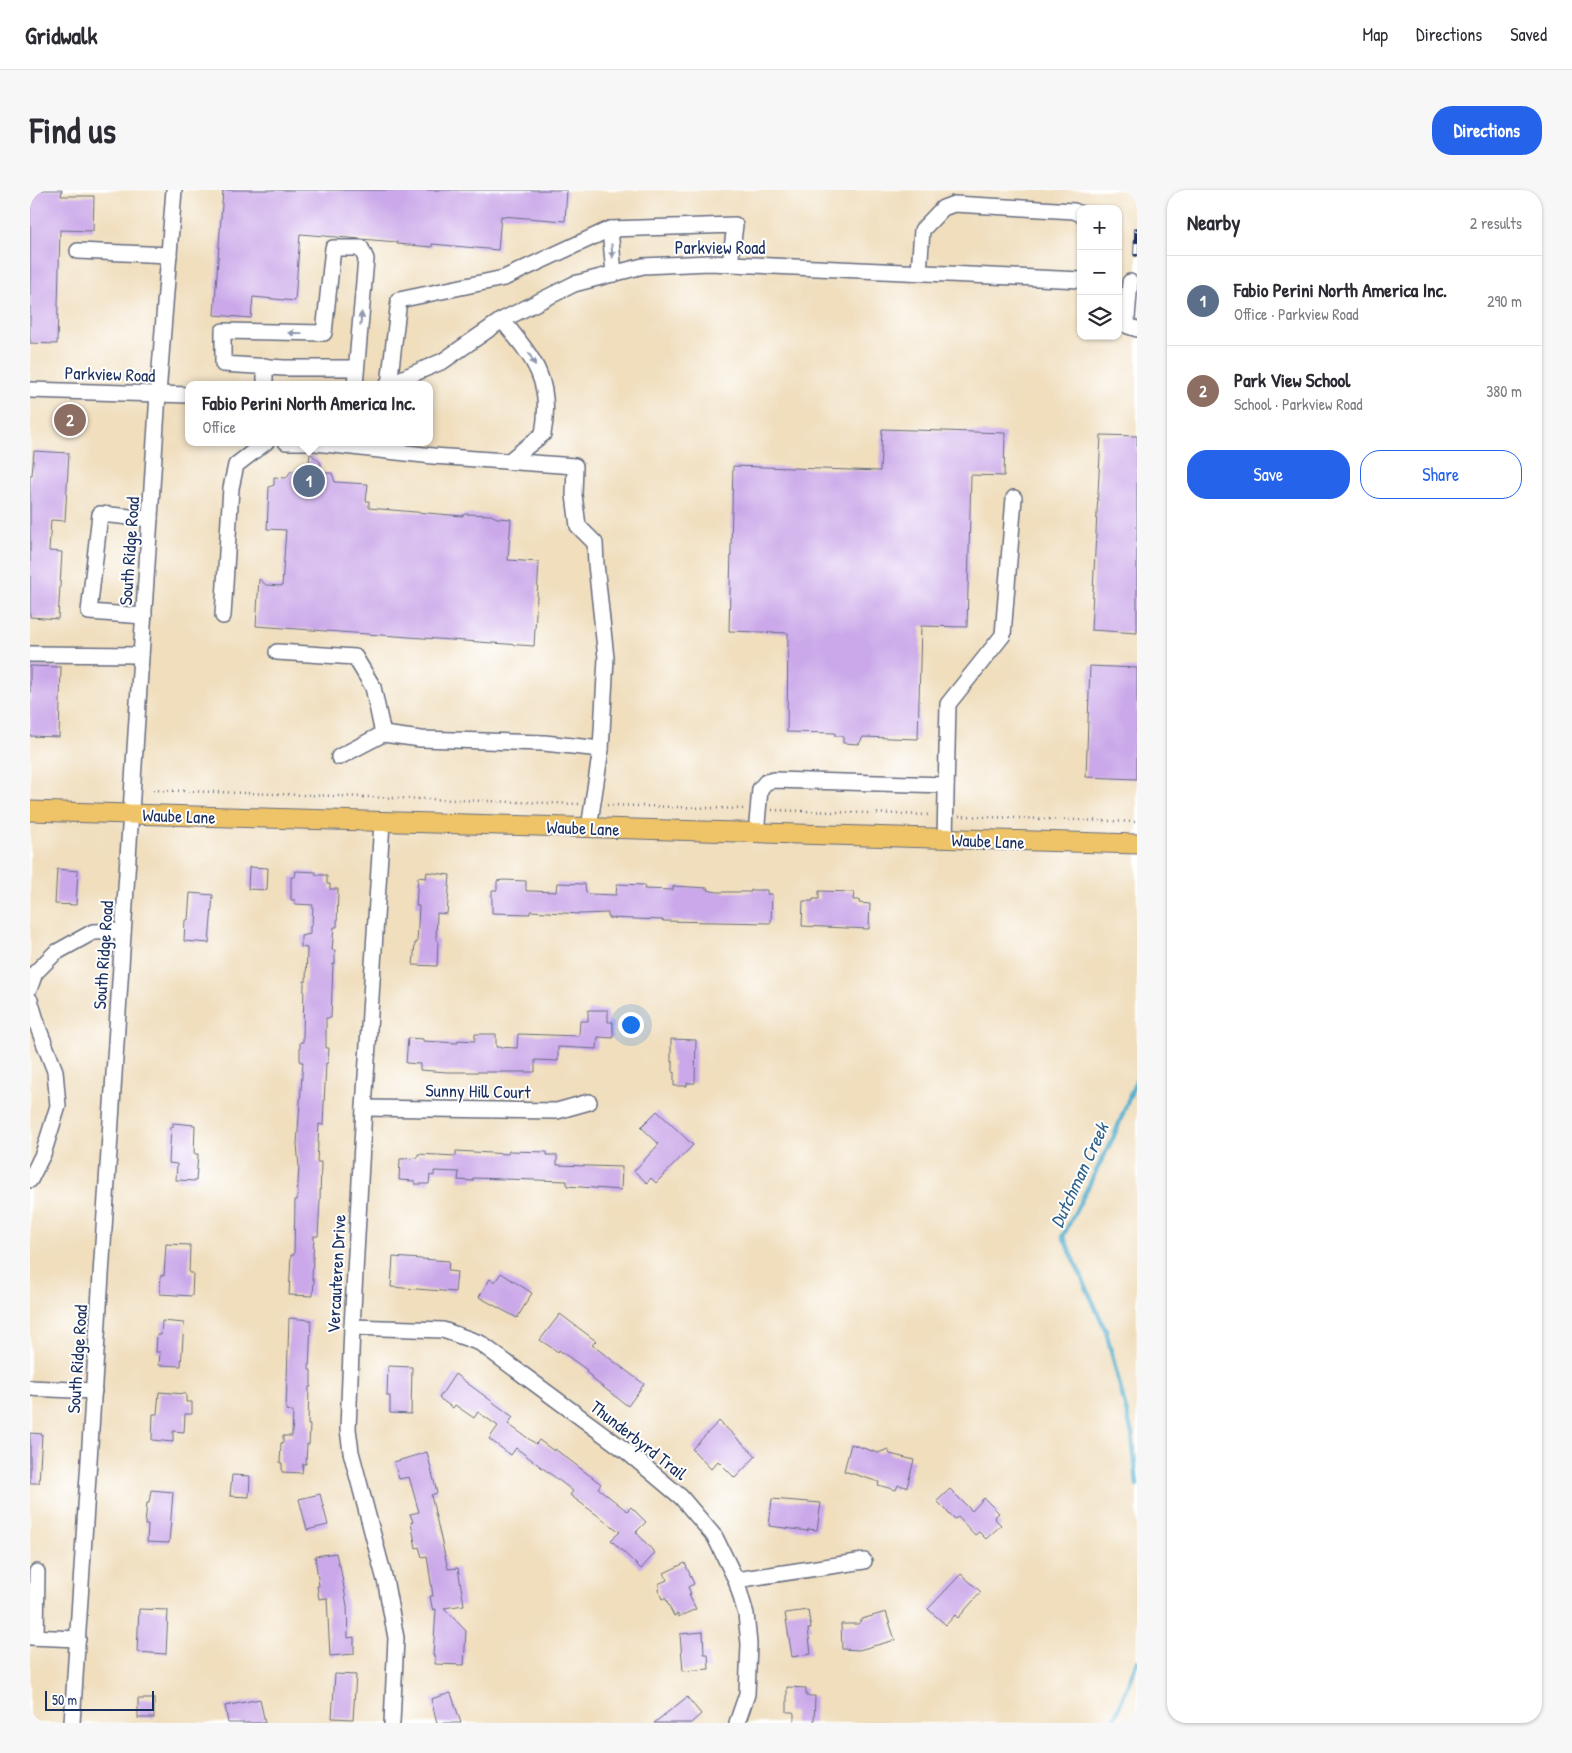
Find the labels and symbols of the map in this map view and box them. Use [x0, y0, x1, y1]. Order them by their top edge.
street label: Parkview Road [675, 235, 765, 260]
one-way arrow [608, 244, 616, 260]
one-way arrow [357, 311, 365, 327]
one-way arrow [287, 329, 303, 337]
one-way arrow [528, 352, 536, 366]
street label: Parkview Road [64, 360, 156, 388]
pin: 2 [54, 401, 86, 439]
pin: 1 [293, 462, 325, 500]
street label: South Ridge Road [113, 496, 145, 606]
street label: Waube Lane [142, 802, 216, 830]
street label: Waube Lane [546, 814, 620, 842]
street label: Waube Lane [951, 827, 1025, 855]
street label: South Ridge Road [87, 900, 119, 1010]
your location [618, 1012, 644, 1038]
street label: Sunny Hill Court [425, 1078, 532, 1104]
water label: Dutchman Creek [1043, 1117, 1115, 1232]
street label: Vercauteren Drive [320, 1214, 352, 1334]
street label: South Ridge Road [61, 1304, 93, 1414]
street label: Thunderbyrd Trail [585, 1394, 693, 1486]
scale bar [45, 1688, 154, 1711]

